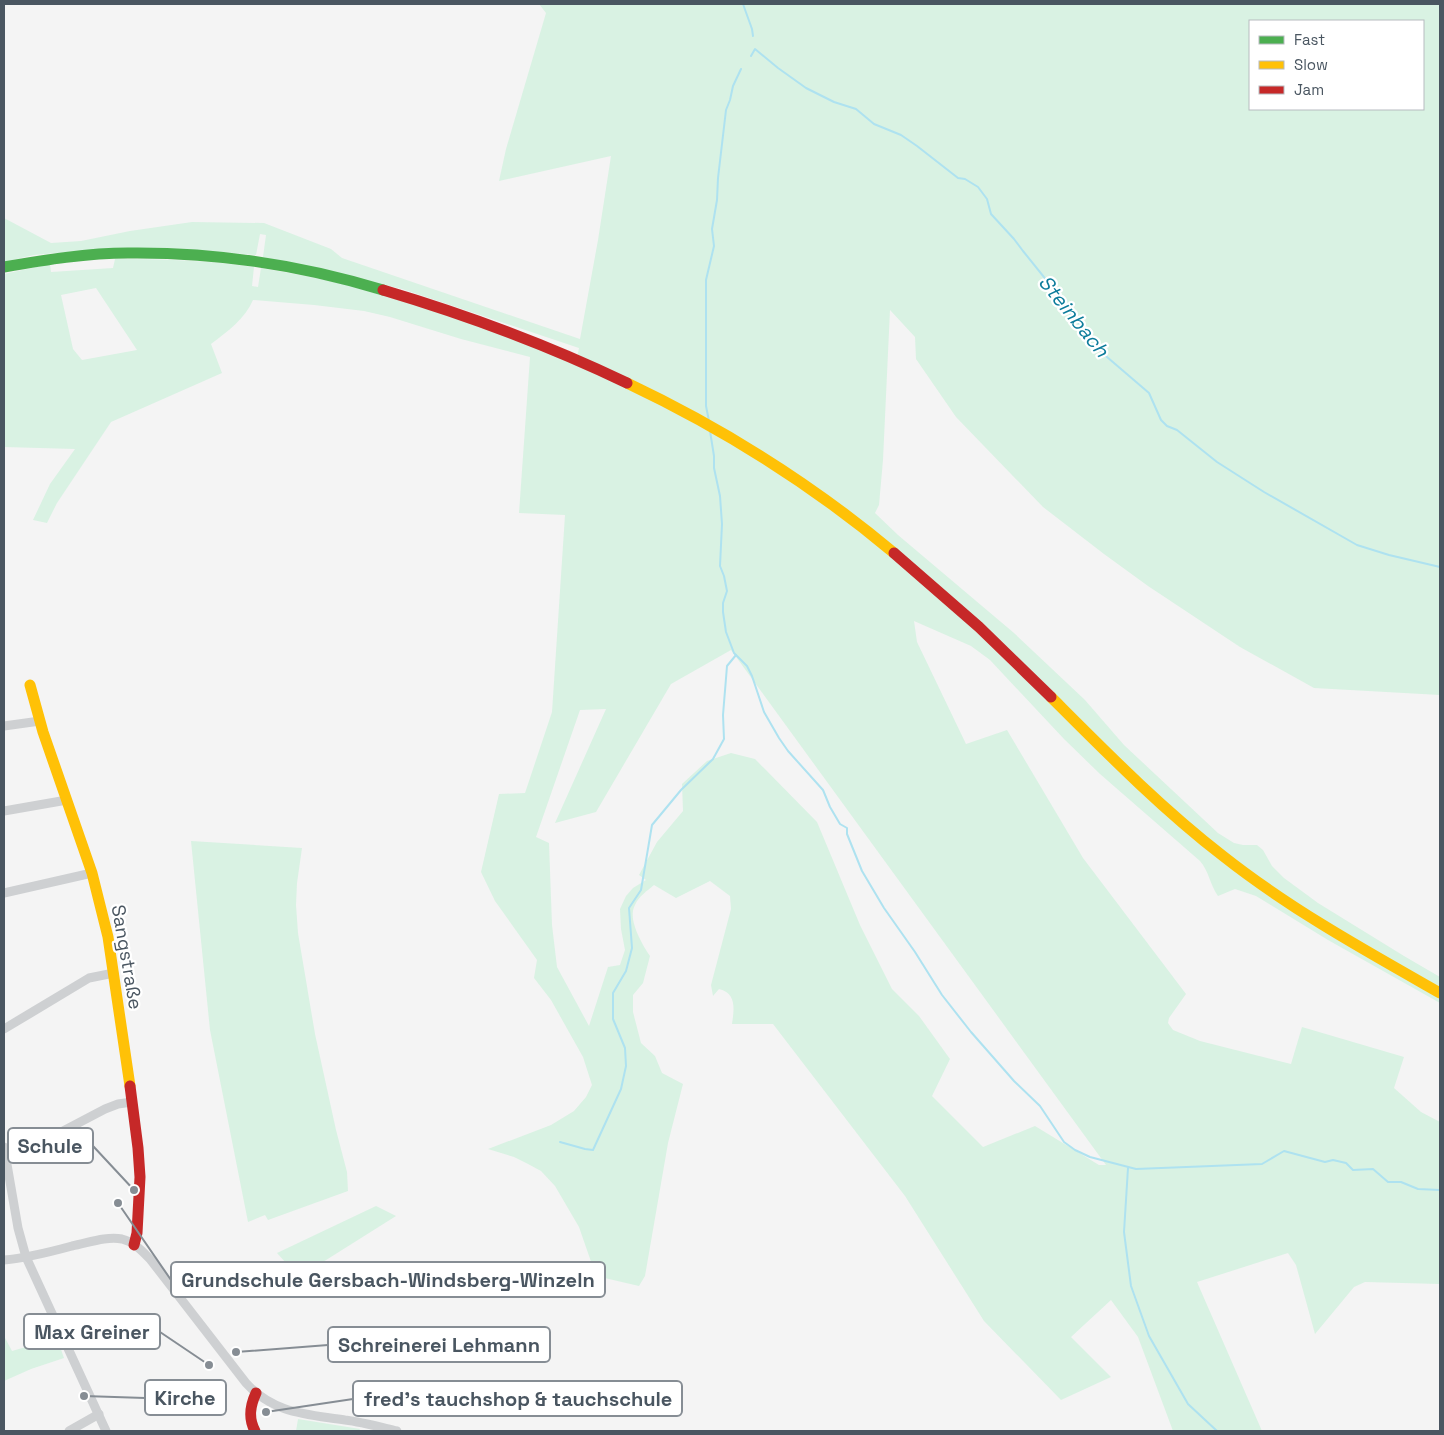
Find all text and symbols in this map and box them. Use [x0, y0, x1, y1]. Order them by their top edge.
legend [1249, 20, 1424, 110]
text: Fast [1294, 30, 1325, 49]
text: Slow [1294, 55, 1328, 74]
text: Jam [1294, 80, 1324, 99]
water label: Steinbach [1033, 270, 1116, 363]
street label: Sangstraße [105, 903, 149, 1011]
callout: Schule [8, 1128, 93, 1163]
text: Schule [17, 1133, 83, 1159]
callout: Grundschule Gersbach-Windsberg-Winzeln [171, 1262, 605, 1297]
text: Grundschule Gersbach-Windsberg-Winzeln [181, 1267, 595, 1293]
callout: Max Greiner [24, 1314, 160, 1349]
text: Max Greiner [34, 1319, 150, 1345]
callout: Schreinerei Lehmann [328, 1327, 550, 1362]
text: Schreinerei Lehmann [338, 1332, 540, 1358]
callout: Kirche [145, 1380, 226, 1415]
callout: fred's tauchshop & tauchschule [353, 1381, 682, 1416]
text: Kirche [155, 1385, 215, 1411]
text: fred's tauchshop & tauchschule [364, 1386, 672, 1412]

